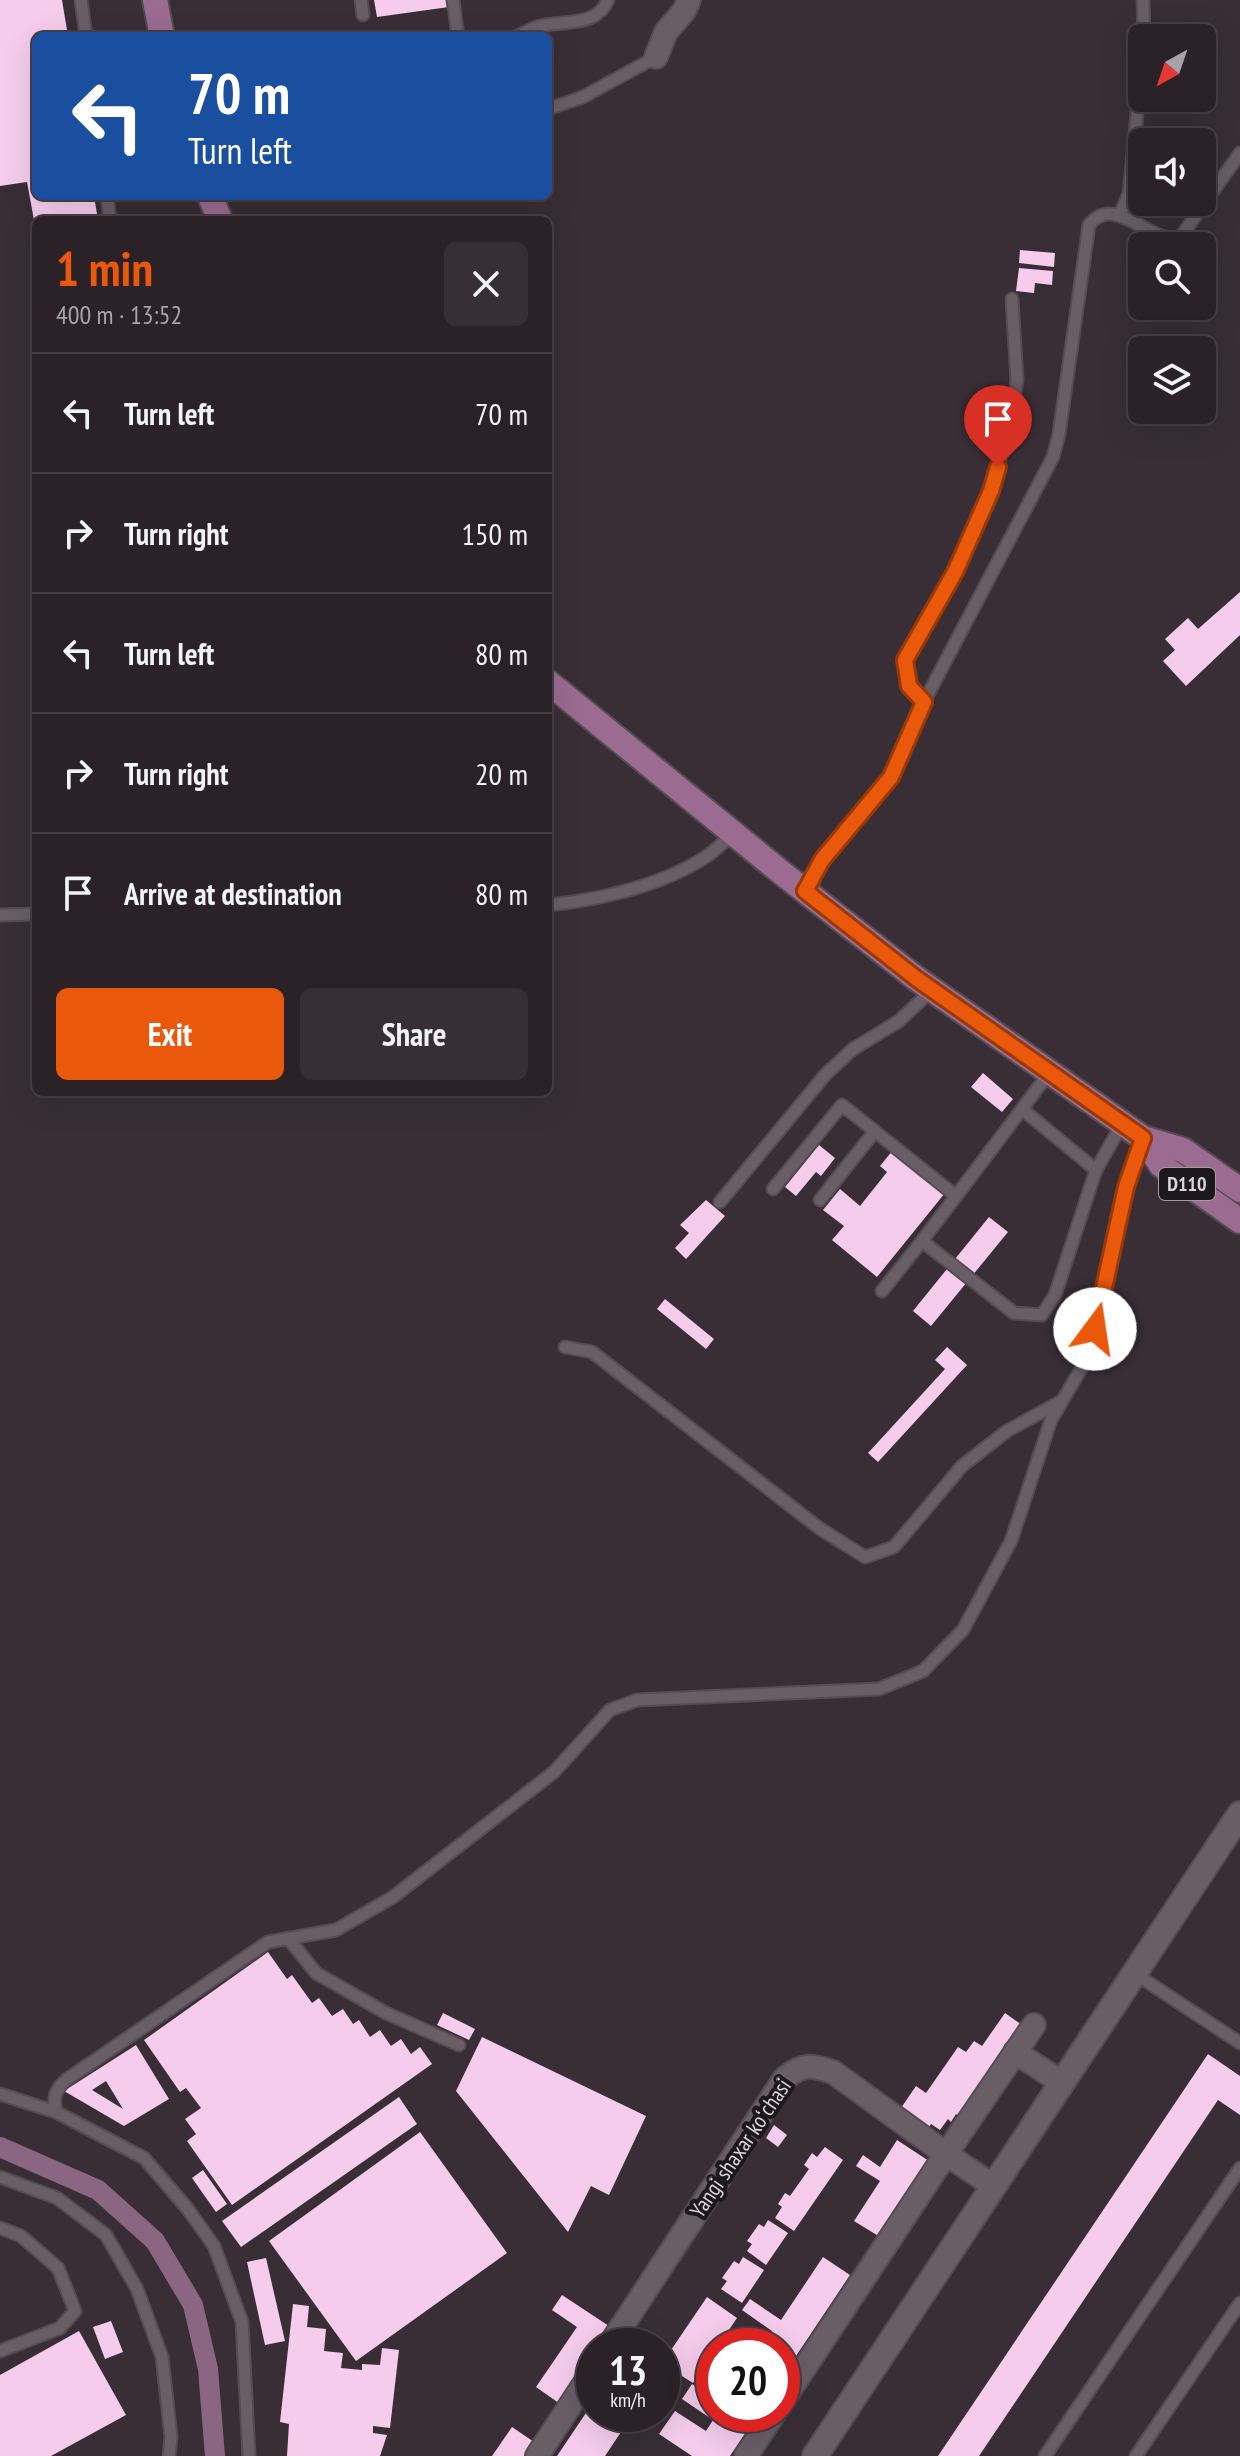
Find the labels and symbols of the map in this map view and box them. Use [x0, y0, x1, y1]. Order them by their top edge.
north arrow [1128, 24, 1216, 112]
pin [964, 385, 1032, 467]
road number: D110 [1159, 1168, 1215, 1200]
position arrow [1053, 1287, 1137, 1371]
street label: Yangi shaxar koʻchasi [683, 2073, 797, 2223]
speed limit sign: 20 [696, 2328, 800, 2432]

